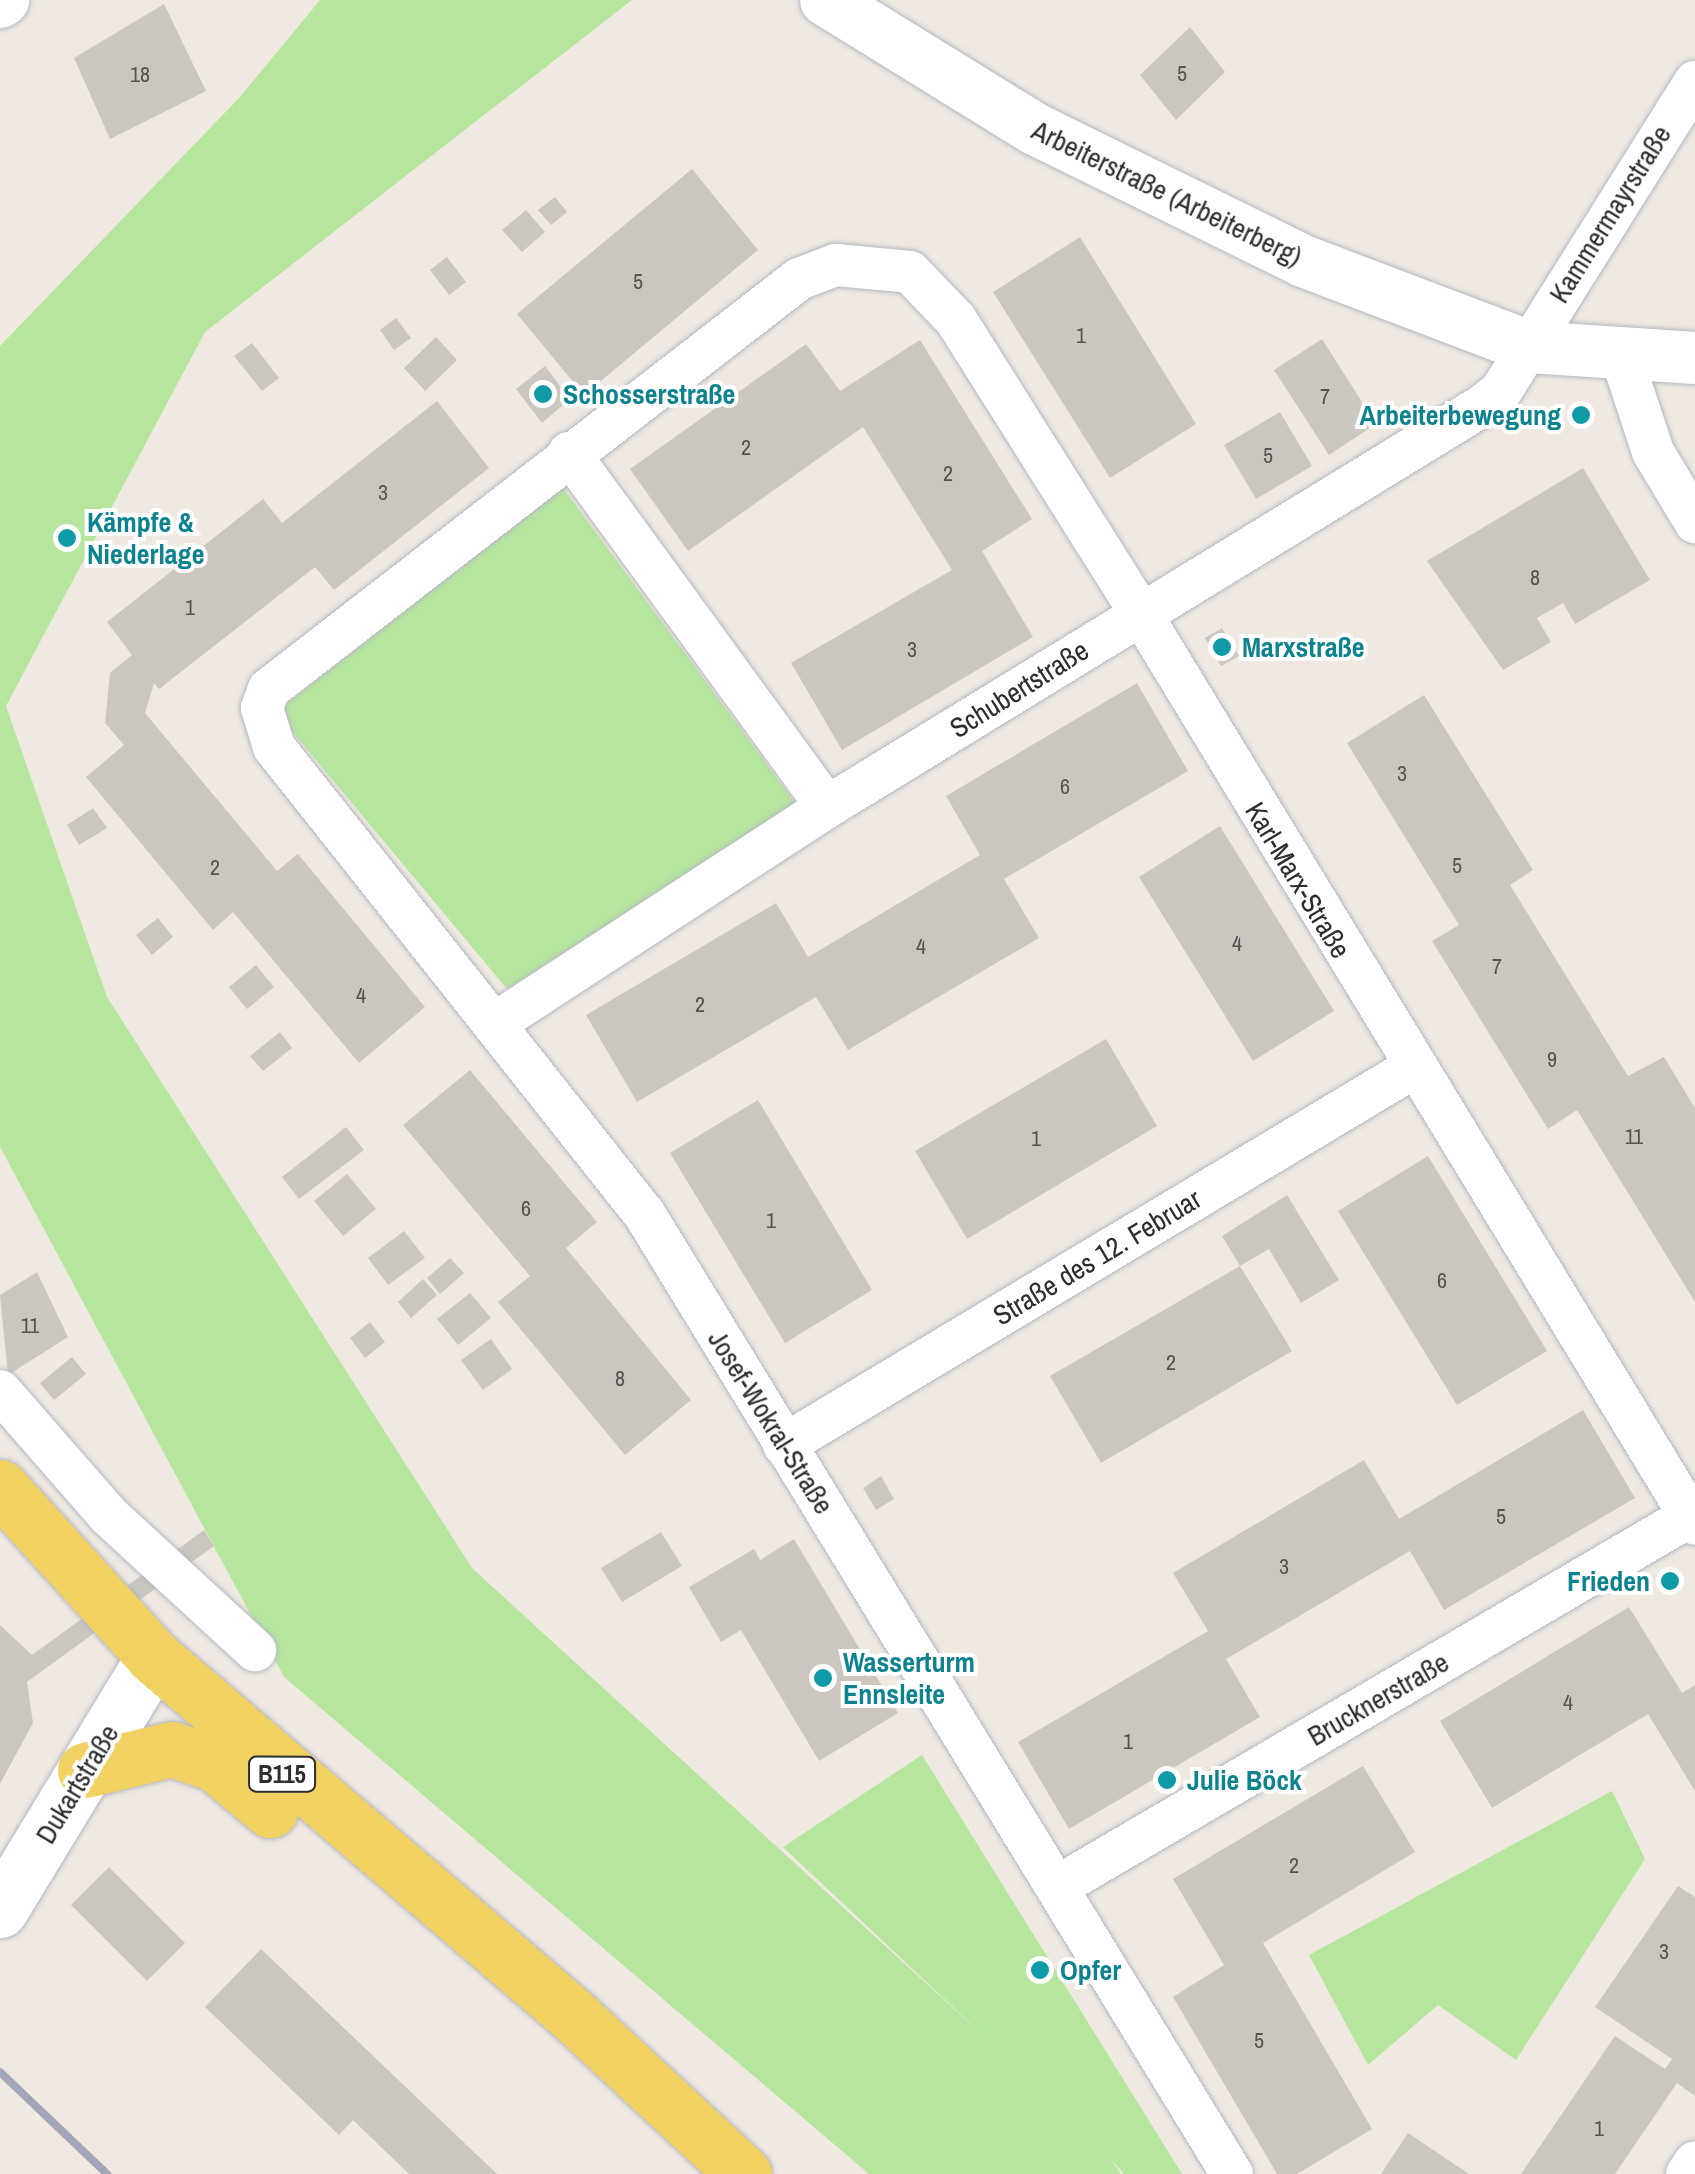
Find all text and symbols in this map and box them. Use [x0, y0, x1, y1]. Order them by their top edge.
house number: 5 [1177, 61, 1187, 87]
house number: 18 [130, 62, 150, 88]
street label: Arbeiterstraße (Arbeiterberg) [1027, 113, 1307, 273]
street label: Kammermayrstraße [1542, 119, 1678, 309]
house number: 5 [633, 269, 643, 295]
house number: 1 [1076, 323, 1086, 349]
place label: Schosserstraße [563, 377, 735, 411]
marker: Schosserstraße [532, 383, 554, 405]
house number: 7 [1320, 384, 1330, 410]
place label: Arbeiterbewegung [1359, 398, 1561, 432]
marker: Arbeiterbewegung [1570, 404, 1592, 426]
house number: 2 [741, 435, 751, 461]
house number: 5 [1263, 443, 1273, 469]
house number: 2 [943, 461, 953, 487]
house number: 3 [378, 480, 388, 506]
place label: Kämpfe & Niederlage [87, 505, 204, 571]
marker: Kämpfe & Niederlage [56, 527, 78, 549]
house number: 8 [1530, 565, 1540, 591]
house number: 1 [185, 595, 195, 621]
place label: Marxstraße [1242, 630, 1364, 664]
street label: Schubertstraße [944, 633, 1094, 745]
marker: Marxstraße [1211, 636, 1233, 658]
house number: 3 [907, 637, 917, 663]
house number: 3 [1397, 761, 1407, 787]
house number: 6 [1060, 774, 1070, 800]
street label: Karl-Marx-Straße [1238, 796, 1358, 964]
house number: 5 [1452, 853, 1462, 879]
house number: 2 [210, 855, 220, 881]
house number: 4 [1232, 931, 1242, 957]
house number: 4 [916, 934, 926, 960]
house number: 7 [1492, 954, 1502, 980]
house number: 4 [356, 983, 366, 1009]
house number: 2 [695, 992, 705, 1018]
house number: 9 [1547, 1047, 1557, 1073]
house number: 11 [1625, 1124, 1643, 1150]
house number: 1 [1031, 1126, 1041, 1152]
street label: Straße des 12. Februar [987, 1182, 1207, 1332]
house number: 6 [521, 1196, 531, 1222]
house number: 1 [766, 1208, 776, 1234]
house number: 6 [1437, 1268, 1447, 1294]
house number: 11 [21, 1313, 39, 1339]
street label: Josef-Wokral-Straße [701, 1324, 841, 1520]
house number: 2 [1166, 1350, 1176, 1376]
house number: 8 [615, 1366, 625, 1392]
house number: 5 [1496, 1504, 1506, 1530]
house number: 3 [1279, 1554, 1289, 1580]
place label: Frieden [1567, 1564, 1650, 1598]
marker: Frieden [1659, 1570, 1681, 1592]
place label: Wasserturm Ennsleite [843, 1645, 975, 1711]
street label: Brucknerstraße [1302, 1645, 1454, 1753]
marker: Wasserturm Ennsleite [812, 1667, 834, 1689]
house number: 4 [1563, 1690, 1573, 1716]
street label: Dukartstraße [28, 1718, 126, 1850]
house number: 1 [1123, 1729, 1133, 1755]
road number: B115 [247, 1754, 317, 1794]
place label: Julie Böck [1187, 1763, 1302, 1797]
marker: Julie Böck [1156, 1769, 1178, 1791]
house number: 2 [1289, 1853, 1299, 1879]
house number: 3 [1659, 1939, 1669, 1965]
place label: Opfer [1060, 1953, 1121, 1987]
marker: Opfer [1029, 1959, 1051, 1981]
house number: 5 [1254, 2028, 1264, 2054]
house number: 1 [1594, 2116, 1604, 2142]

